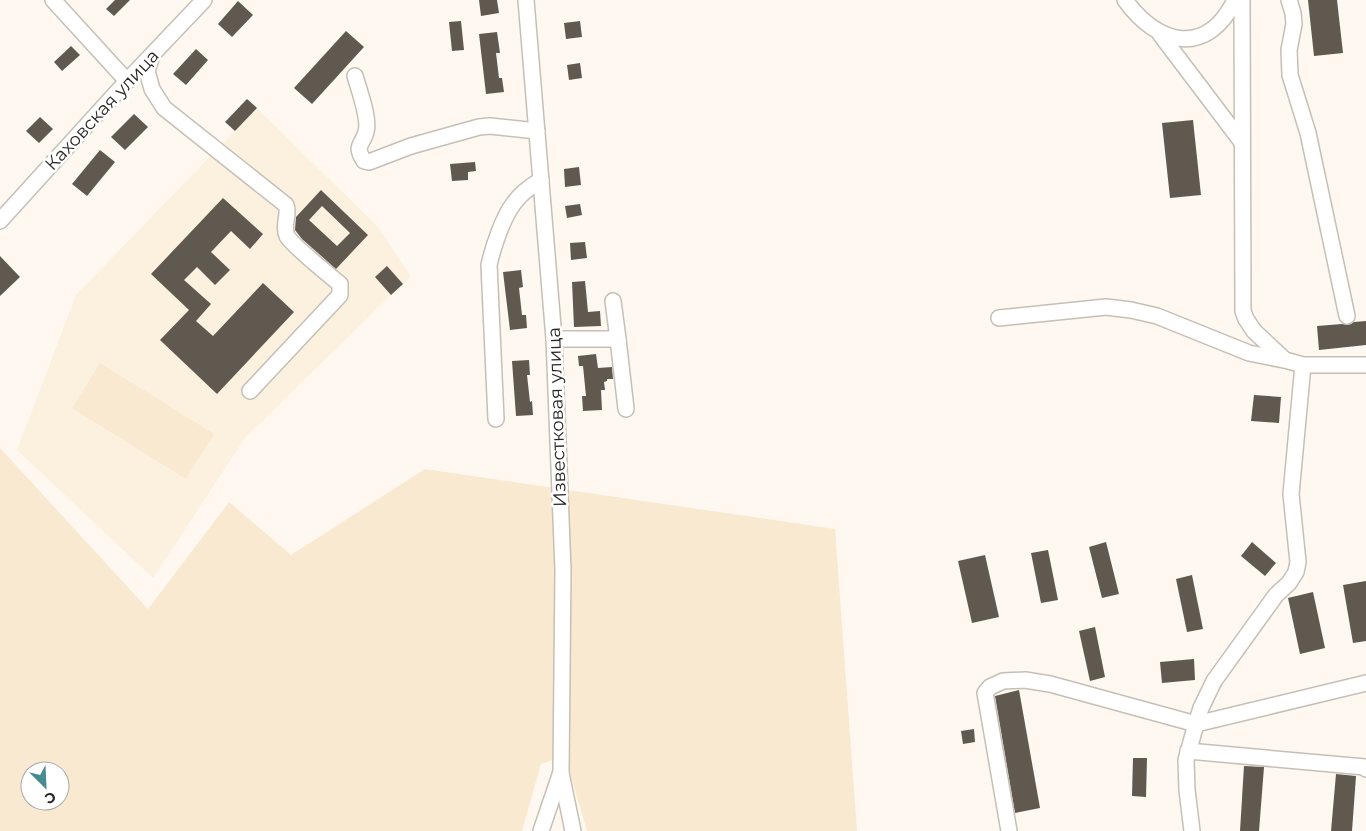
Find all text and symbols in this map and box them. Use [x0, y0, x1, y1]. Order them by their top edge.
street label: Каховская улица [40, 45, 164, 175]
street label: Известковая улица [543, 327, 571, 507]
north arrow [20, 761, 70, 811]
text: С [42, 788, 59, 808]

